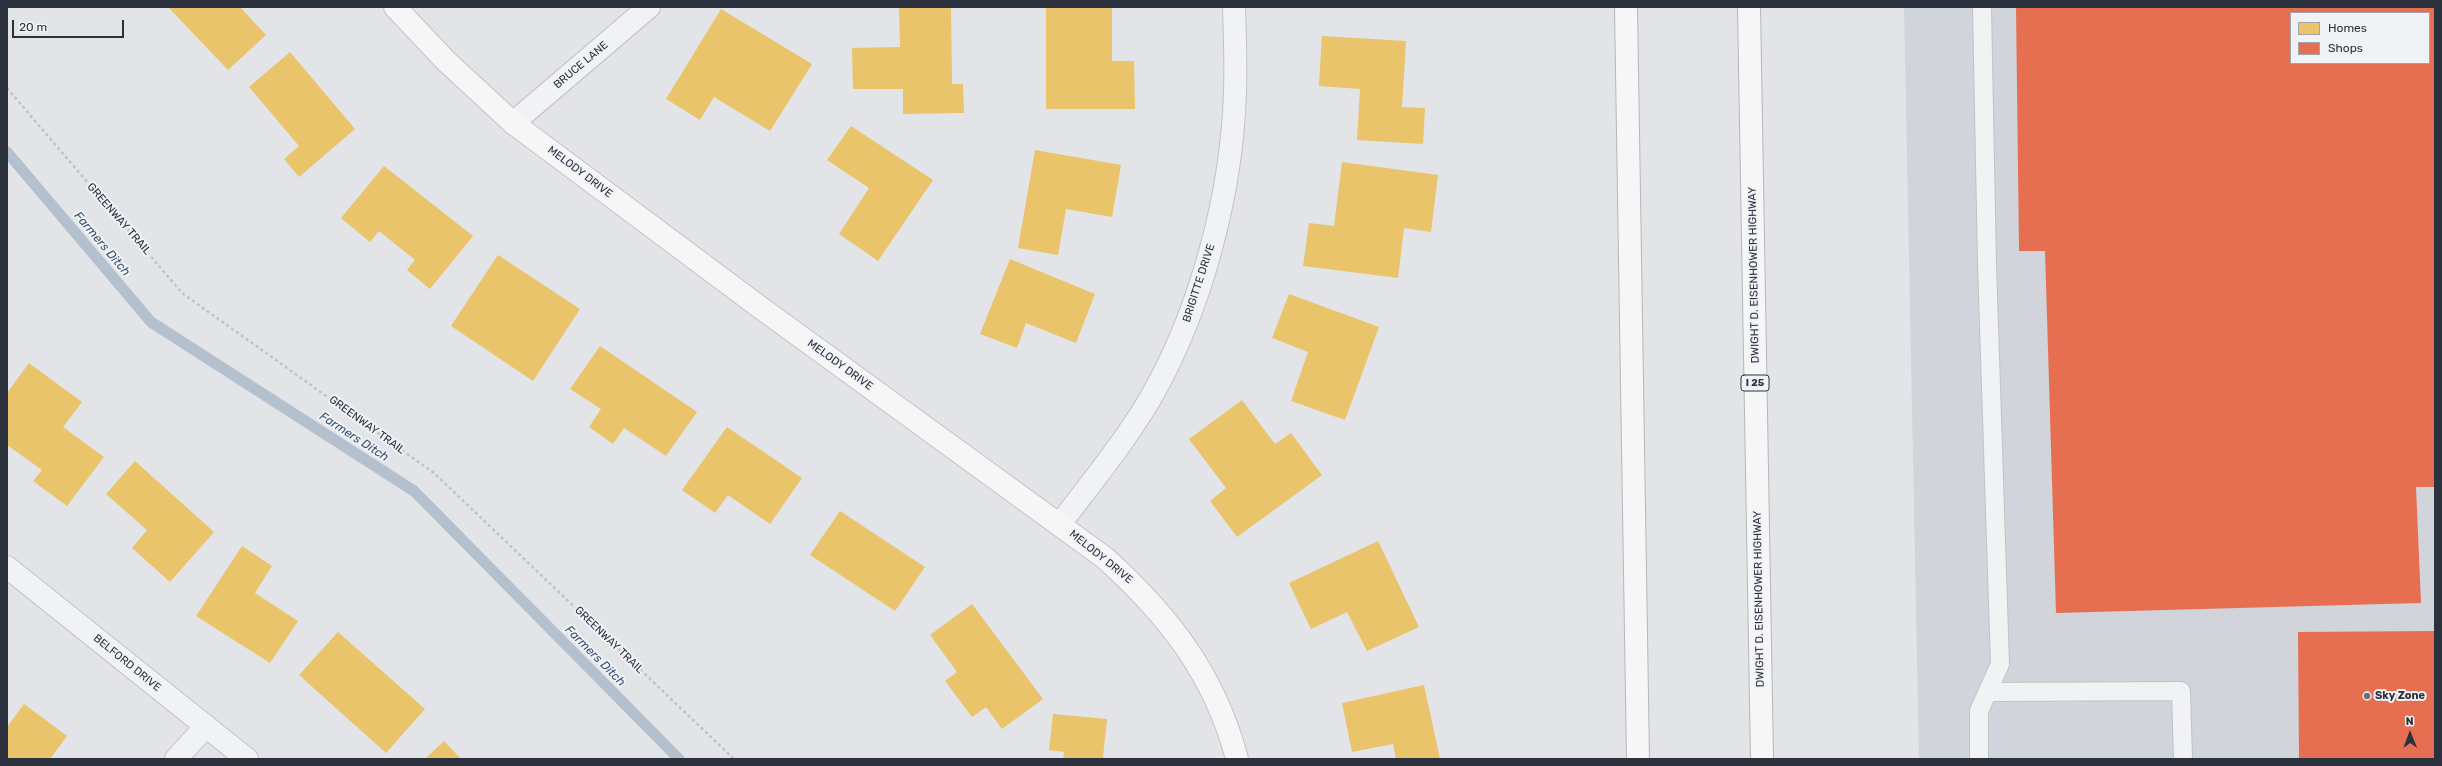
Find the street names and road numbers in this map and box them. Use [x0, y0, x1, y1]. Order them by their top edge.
street label: BRUCE LANE [551, 38, 611, 92]
street label: MELODY DRIVE [545, 143, 615, 201]
street label: GREENWAY TRAIL [84, 180, 154, 258]
street label: DWIGHT D. EISENHOWER HIGHWAY [1746, 187, 1762, 363]
street label: BRIGITTE DRIVE [1180, 242, 1218, 324]
street label: MELODY DRIVE [805, 337, 875, 393]
road number: I 25 [1741, 375, 1769, 391]
street label: GREENWAY TRAIL [326, 393, 408, 457]
street label: DWIGHT D. EISENHOWER HIGHWAY [1751, 511, 1767, 687]
street label: MELODY DRIVE [1067, 527, 1135, 587]
street label: GREENWAY TRAIL [572, 604, 646, 676]
street label: BELFORD DRIVE [91, 632, 163, 694]

